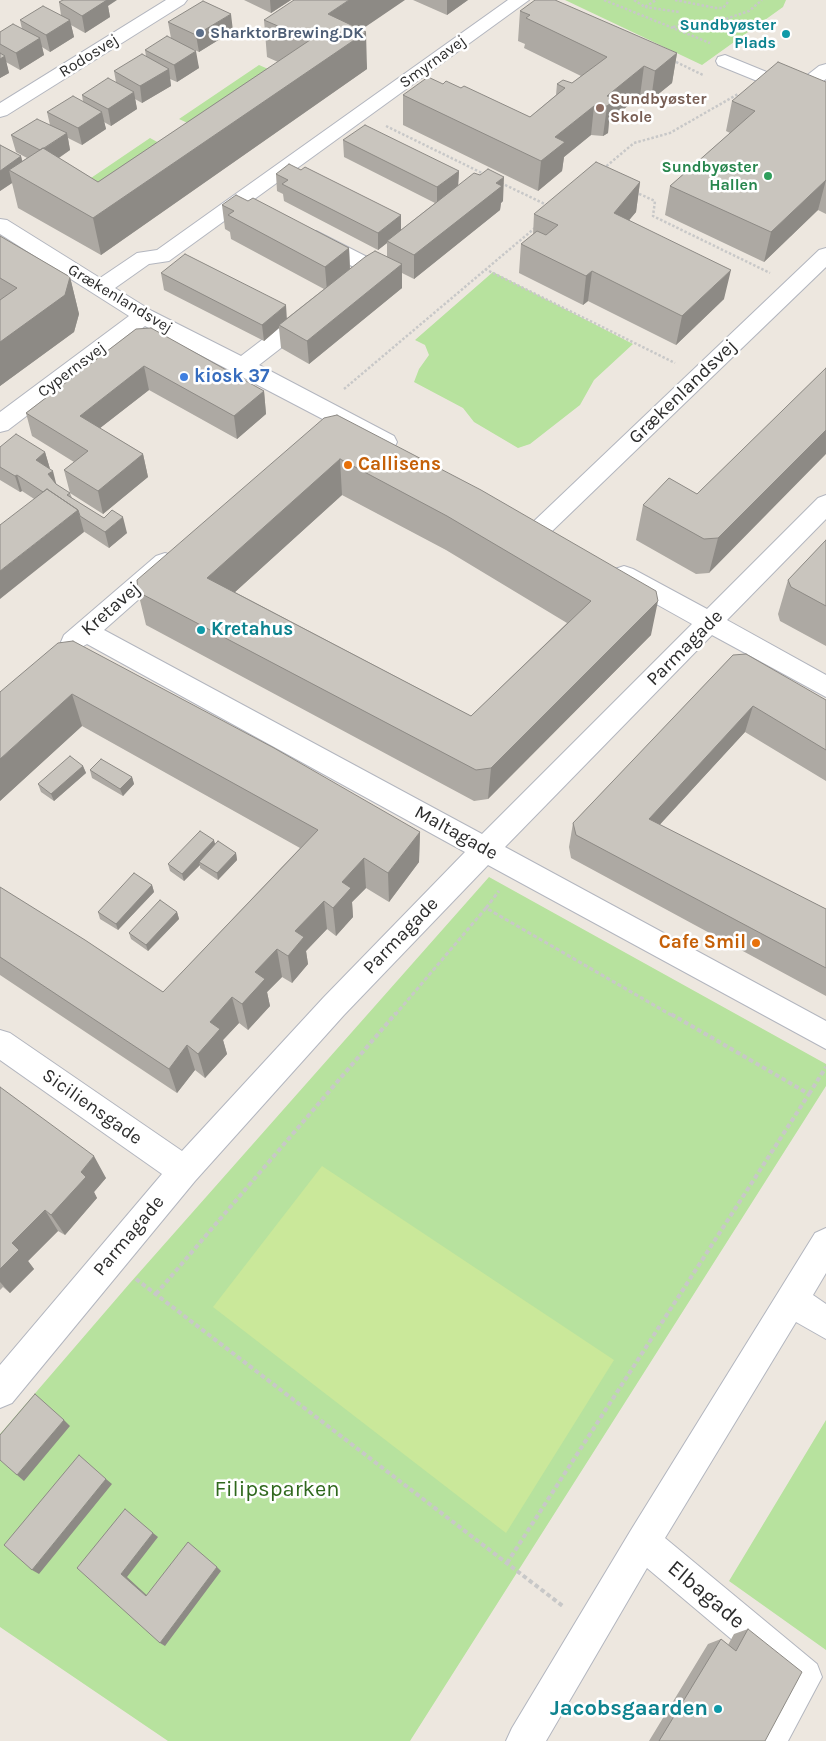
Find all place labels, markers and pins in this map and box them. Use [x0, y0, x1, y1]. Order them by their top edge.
place label: Sundbyøster Plads [680, 15, 776, 53]
place label: SharktorBrewing.DK [210, 23, 364, 43]
marker: SharktorBrewing.DK [194, 27, 206, 39]
marker: Sundbyøster Plads [780, 28, 792, 40]
place label: Sundbyøster Skole [610, 89, 706, 127]
marker: Sundbyøster Skole [594, 102, 606, 114]
place label: Sundbyøster Hallen [662, 157, 758, 195]
marker: Sundbyøster Hallen [762, 170, 774, 182]
place label: kiosk 37 [194, 366, 270, 388]
marker: kiosk 37 [178, 371, 190, 383]
place label: Callisens [358, 454, 441, 476]
marker: Callisens [342, 459, 354, 471]
place label: Kretahus [211, 619, 293, 641]
marker: Kretahus [195, 624, 207, 636]
place label: Cafe Smil [659, 932, 746, 954]
marker: Cafe Smil [750, 937, 762, 949]
place label: Jacobsgaarden [550, 1696, 708, 1722]
marker: Jacobsgaarden [712, 1703, 724, 1715]

